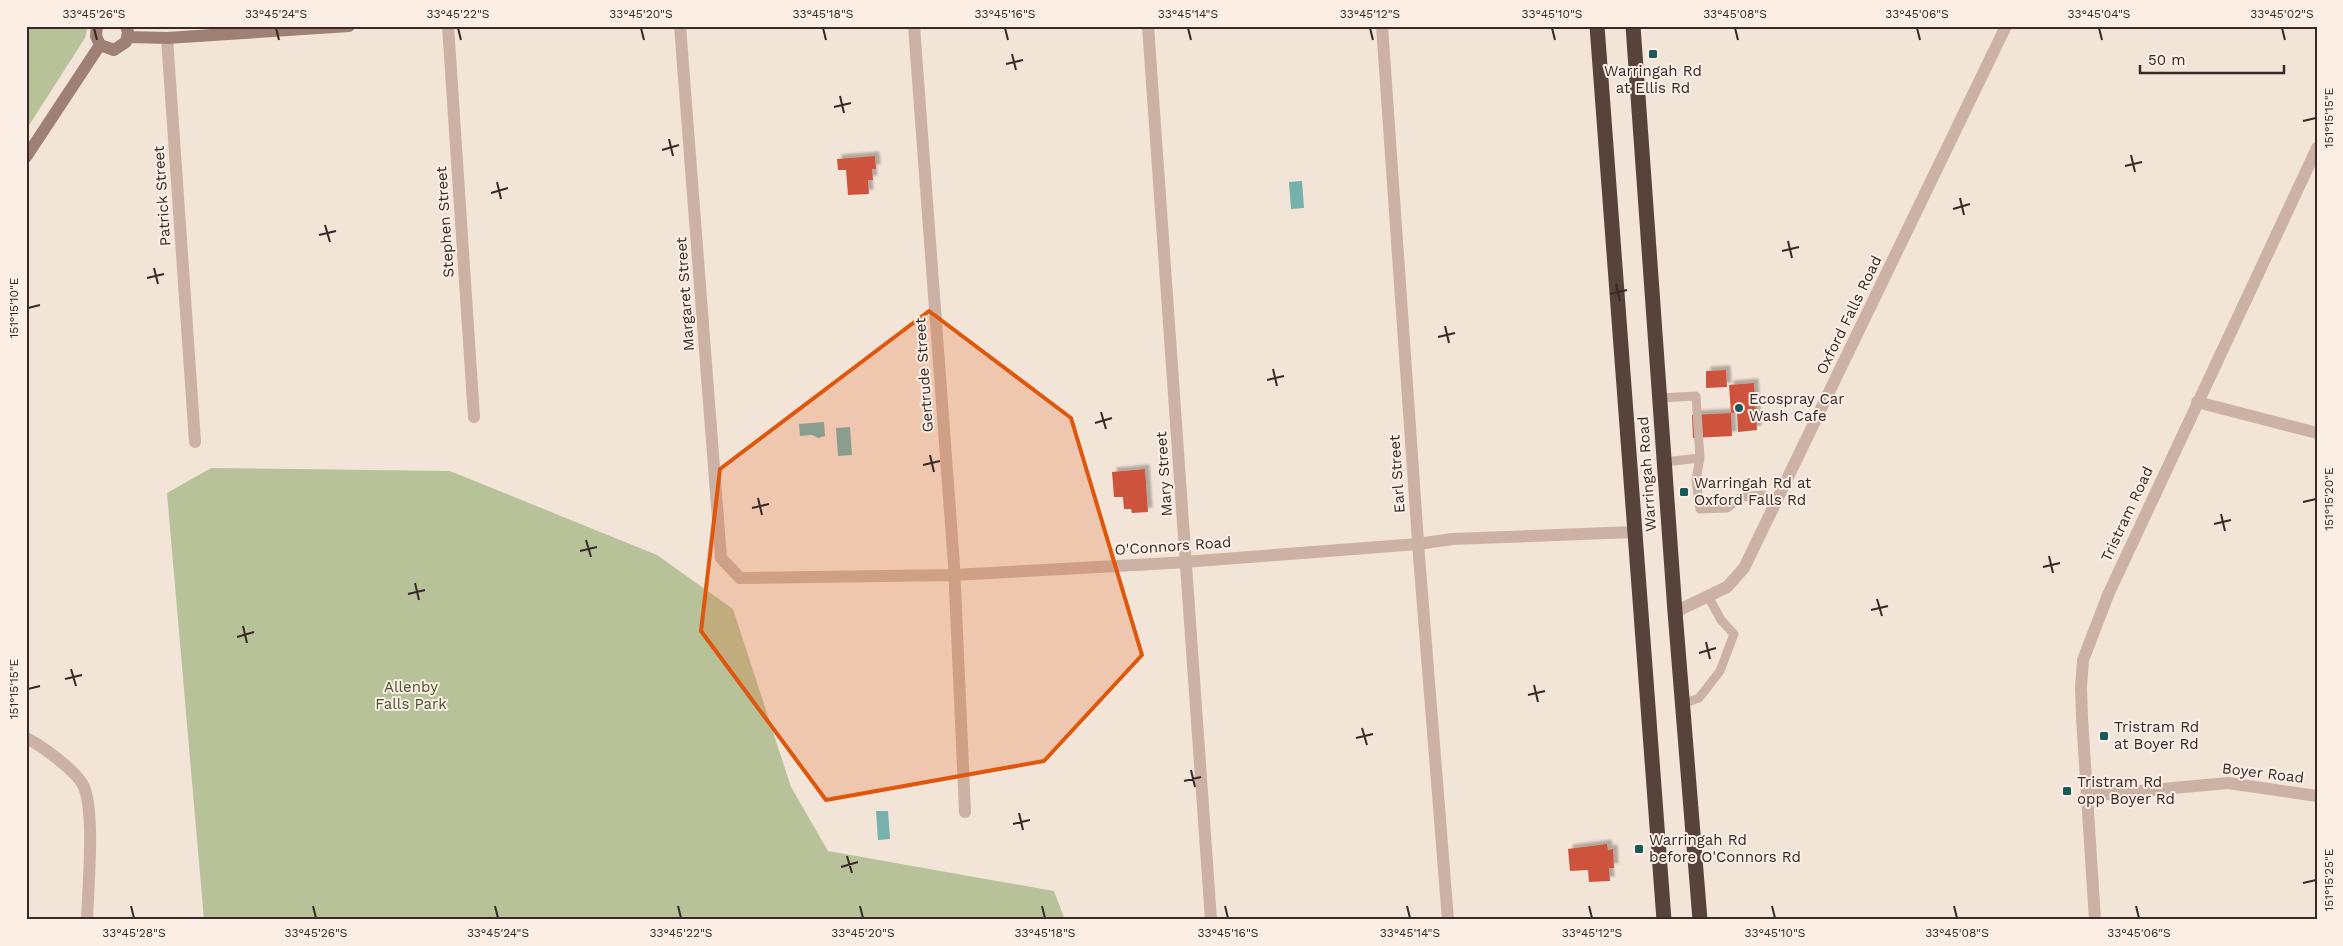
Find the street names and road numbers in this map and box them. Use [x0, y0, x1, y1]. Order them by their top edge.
street label: Patrick Street [149, 144, 174, 247]
street label: Stephen Street [432, 165, 458, 278]
street label: Margaret Street [672, 236, 698, 352]
street label: Oxford Falls Road [1812, 253, 1886, 377]
street label: Gertrude Street [911, 316, 937, 433]
street label: Warringah Road [1634, 416, 1660, 532]
street label: Mary Street [1152, 430, 1176, 517]
street label: Earl Street [1385, 434, 1409, 514]
street label: Tristram Road [2097, 464, 2157, 564]
street label: O'Connors Road [1114, 533, 1232, 559]
street label: Boyer Road [2221, 759, 2305, 787]

